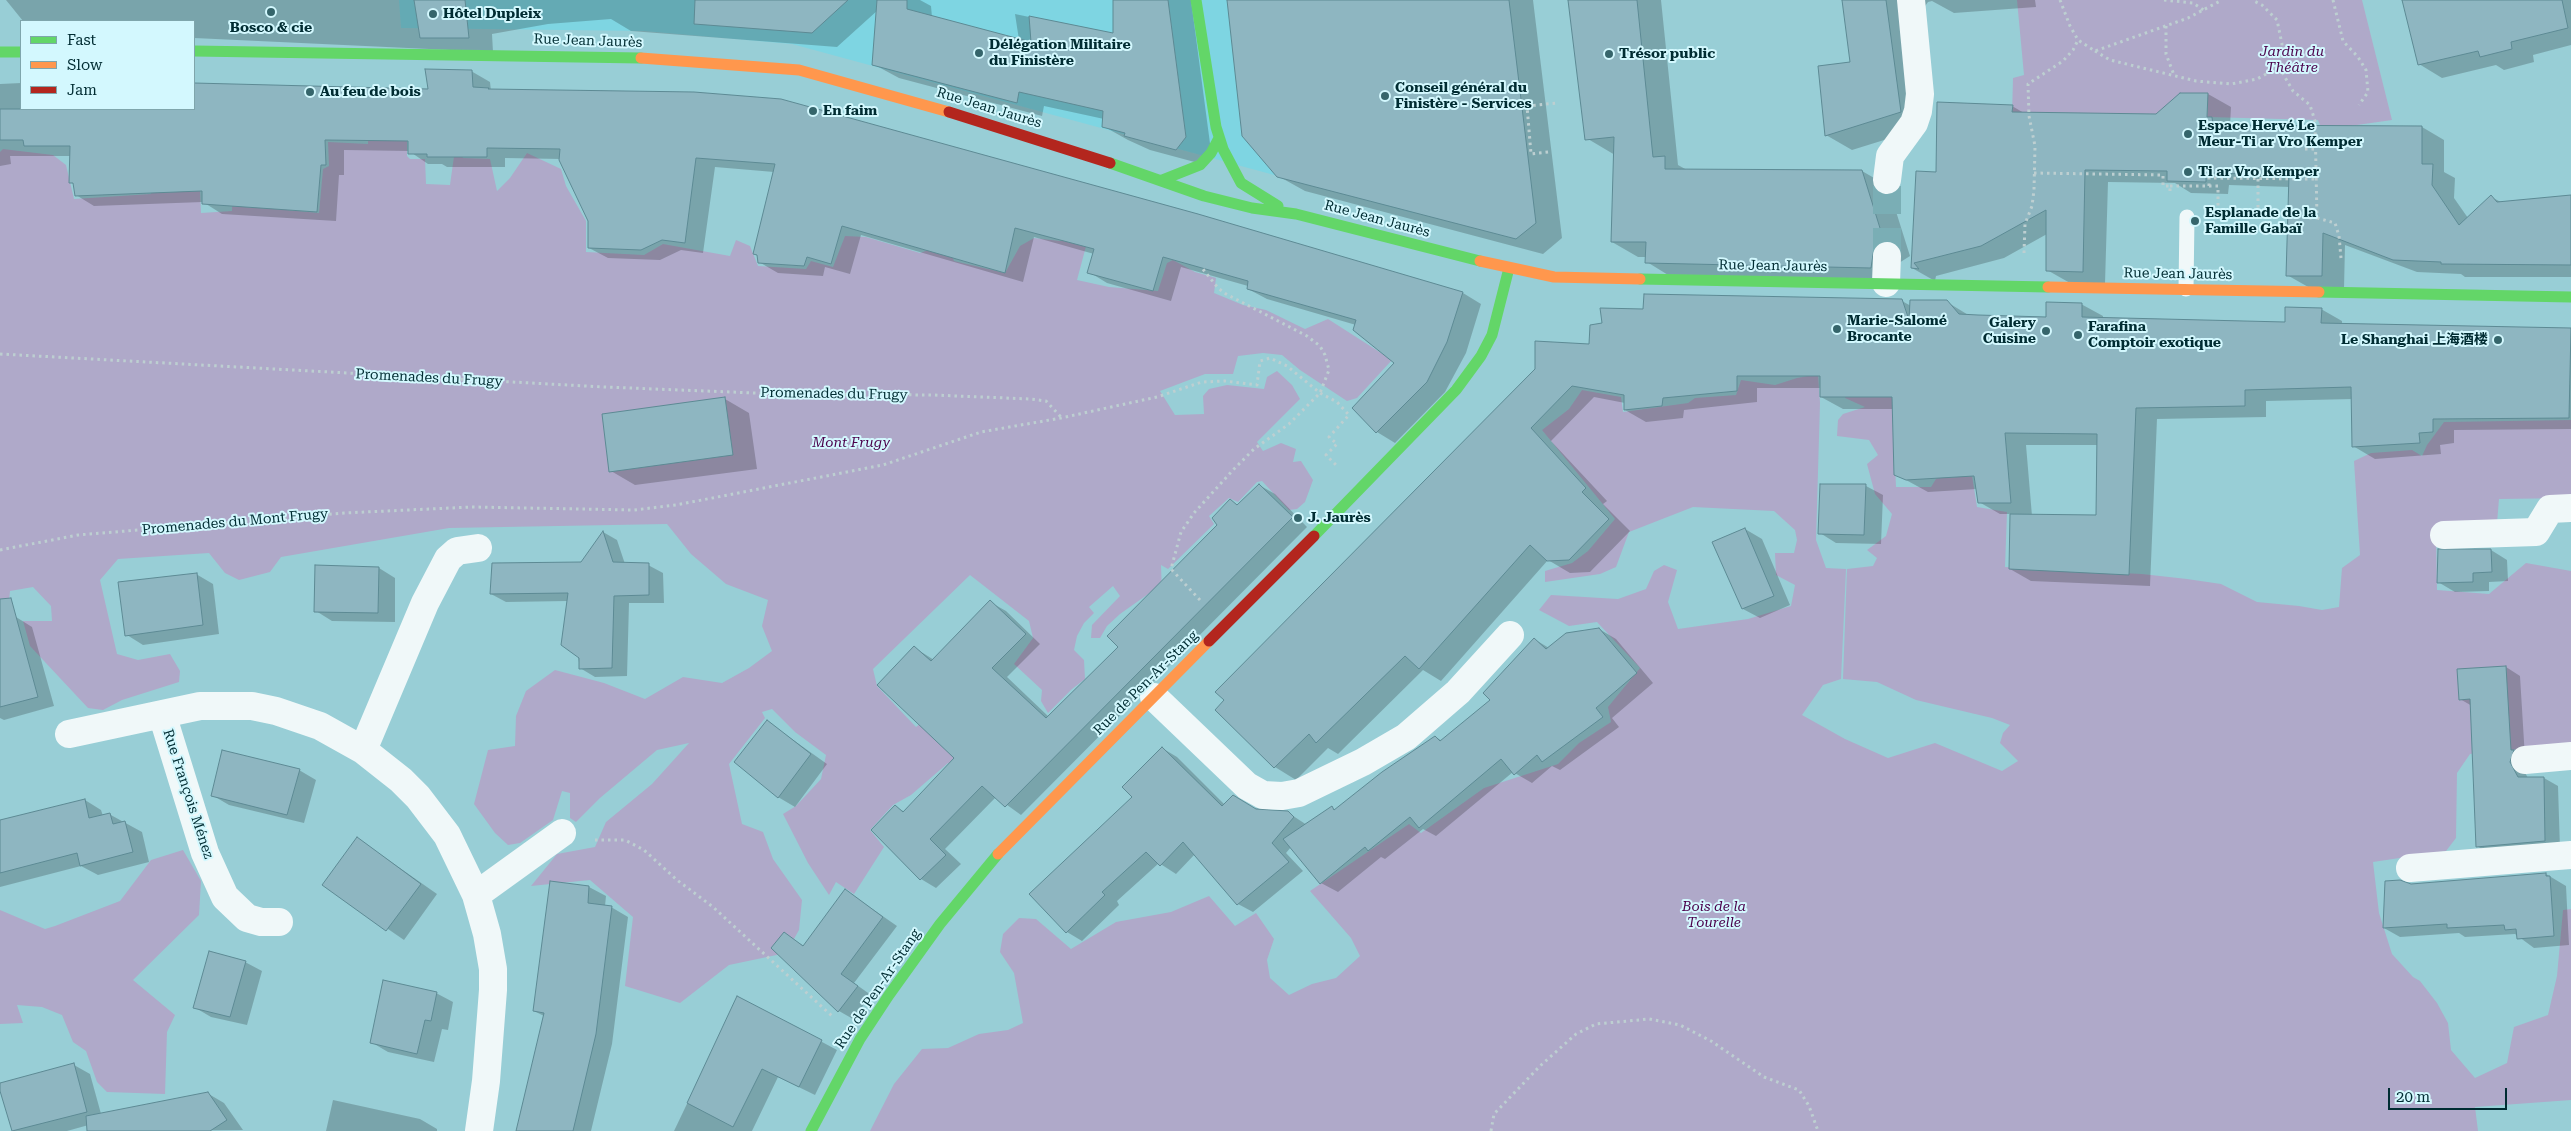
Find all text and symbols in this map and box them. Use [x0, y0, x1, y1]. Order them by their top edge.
marker: Bosco & cie [265, 6, 277, 18]
place label: Hôtel Dupleix [443, 6, 541, 22]
marker: Hôtel Dupleix [427, 8, 439, 20]
legend [20, 20, 195, 110]
place label: Bosco & cie [230, 20, 312, 36]
text: Fast [67, 31, 96, 49]
street label: Rue Jean Jaurès [533, 31, 643, 51]
place label: Délégation Militaire du Finistère [989, 37, 1131, 70]
park label: Jardin du Théâtre [2260, 44, 2324, 76]
place label: Trésor public [1619, 46, 1715, 62]
marker: Délégation Militaire du Finistère [973, 47, 985, 59]
marker: Trésor public [1603, 48, 1615, 60]
text: Slow [67, 56, 102, 74]
place label: Conseil général du Finistère - Services [1395, 80, 1532, 112]
text: Jam [67, 81, 97, 99]
place label: Au feu de bois [320, 84, 421, 100]
street label: Rue Jean Jaurès [935, 84, 1043, 132]
marker: Au feu de bois [304, 86, 316, 98]
marker: Conseil général du Finistère - Services [1379, 90, 1391, 102]
place label: En faim [823, 103, 877, 119]
marker: En faim [807, 105, 819, 117]
place label: Espace Hervé Le Meur-Ti ar Vro Kemper [2198, 118, 2362, 150]
marker: Espace Hervé Le Meur-Ti ar Vro Kemper [2182, 128, 2194, 140]
place label: Ti ar Vro Kemper [2198, 164, 2319, 180]
marker: Ti ar Vro Kemper [2182, 166, 2194, 178]
street label: Rue Jean Jaurès [1322, 197, 1432, 241]
place label: Esplanade de la Famille Gabaï [2205, 205, 2316, 238]
marker: Esplanade de la Famille Gabaï [2189, 215, 2201, 227]
street label: Rue Jean Jaurès [1719, 257, 1827, 275]
street label: Rue Jean Jaurès [2124, 265, 2232, 283]
place label: Marie-Salomé Brocante [1847, 313, 1947, 346]
place label: Galery Cuisine [1983, 315, 2036, 348]
place label: Farafina Comptoir exotique [2088, 319, 2221, 352]
marker: Marie-Salomé Brocante [1831, 323, 1843, 335]
marker: Galery Cuisine [2040, 325, 2052, 337]
marker: Farafina Comptoir exotique [2072, 329, 2084, 341]
place label: Le Shanghai 上海酒楼 [2341, 332, 2488, 348]
marker: Le Shanghai 上海酒楼 [2492, 334, 2504, 346]
street label: Promenades du Frugy [355, 366, 503, 390]
street label: Promenades du Frugy [760, 384, 908, 404]
park label: Mont Frugy [812, 435, 890, 451]
street label: Promenades du Mont Frugy [141, 505, 329, 539]
place label: J. Jaurès [1308, 510, 1371, 526]
marker: J. Jaurès [1292, 512, 1304, 524]
street label: Rue de Pen-Ar-Stang [1090, 627, 1202, 739]
street label: Rue François Ménez [159, 727, 217, 861]
park label: Bois de la Tourelle [1682, 899, 1746, 932]
street label: Rue de Pen-Ar-Stang [832, 926, 924, 1052]
scale bar [2391, 1078, 2510, 1110]
text: 20 m [2396, 1088, 2430, 1106]

